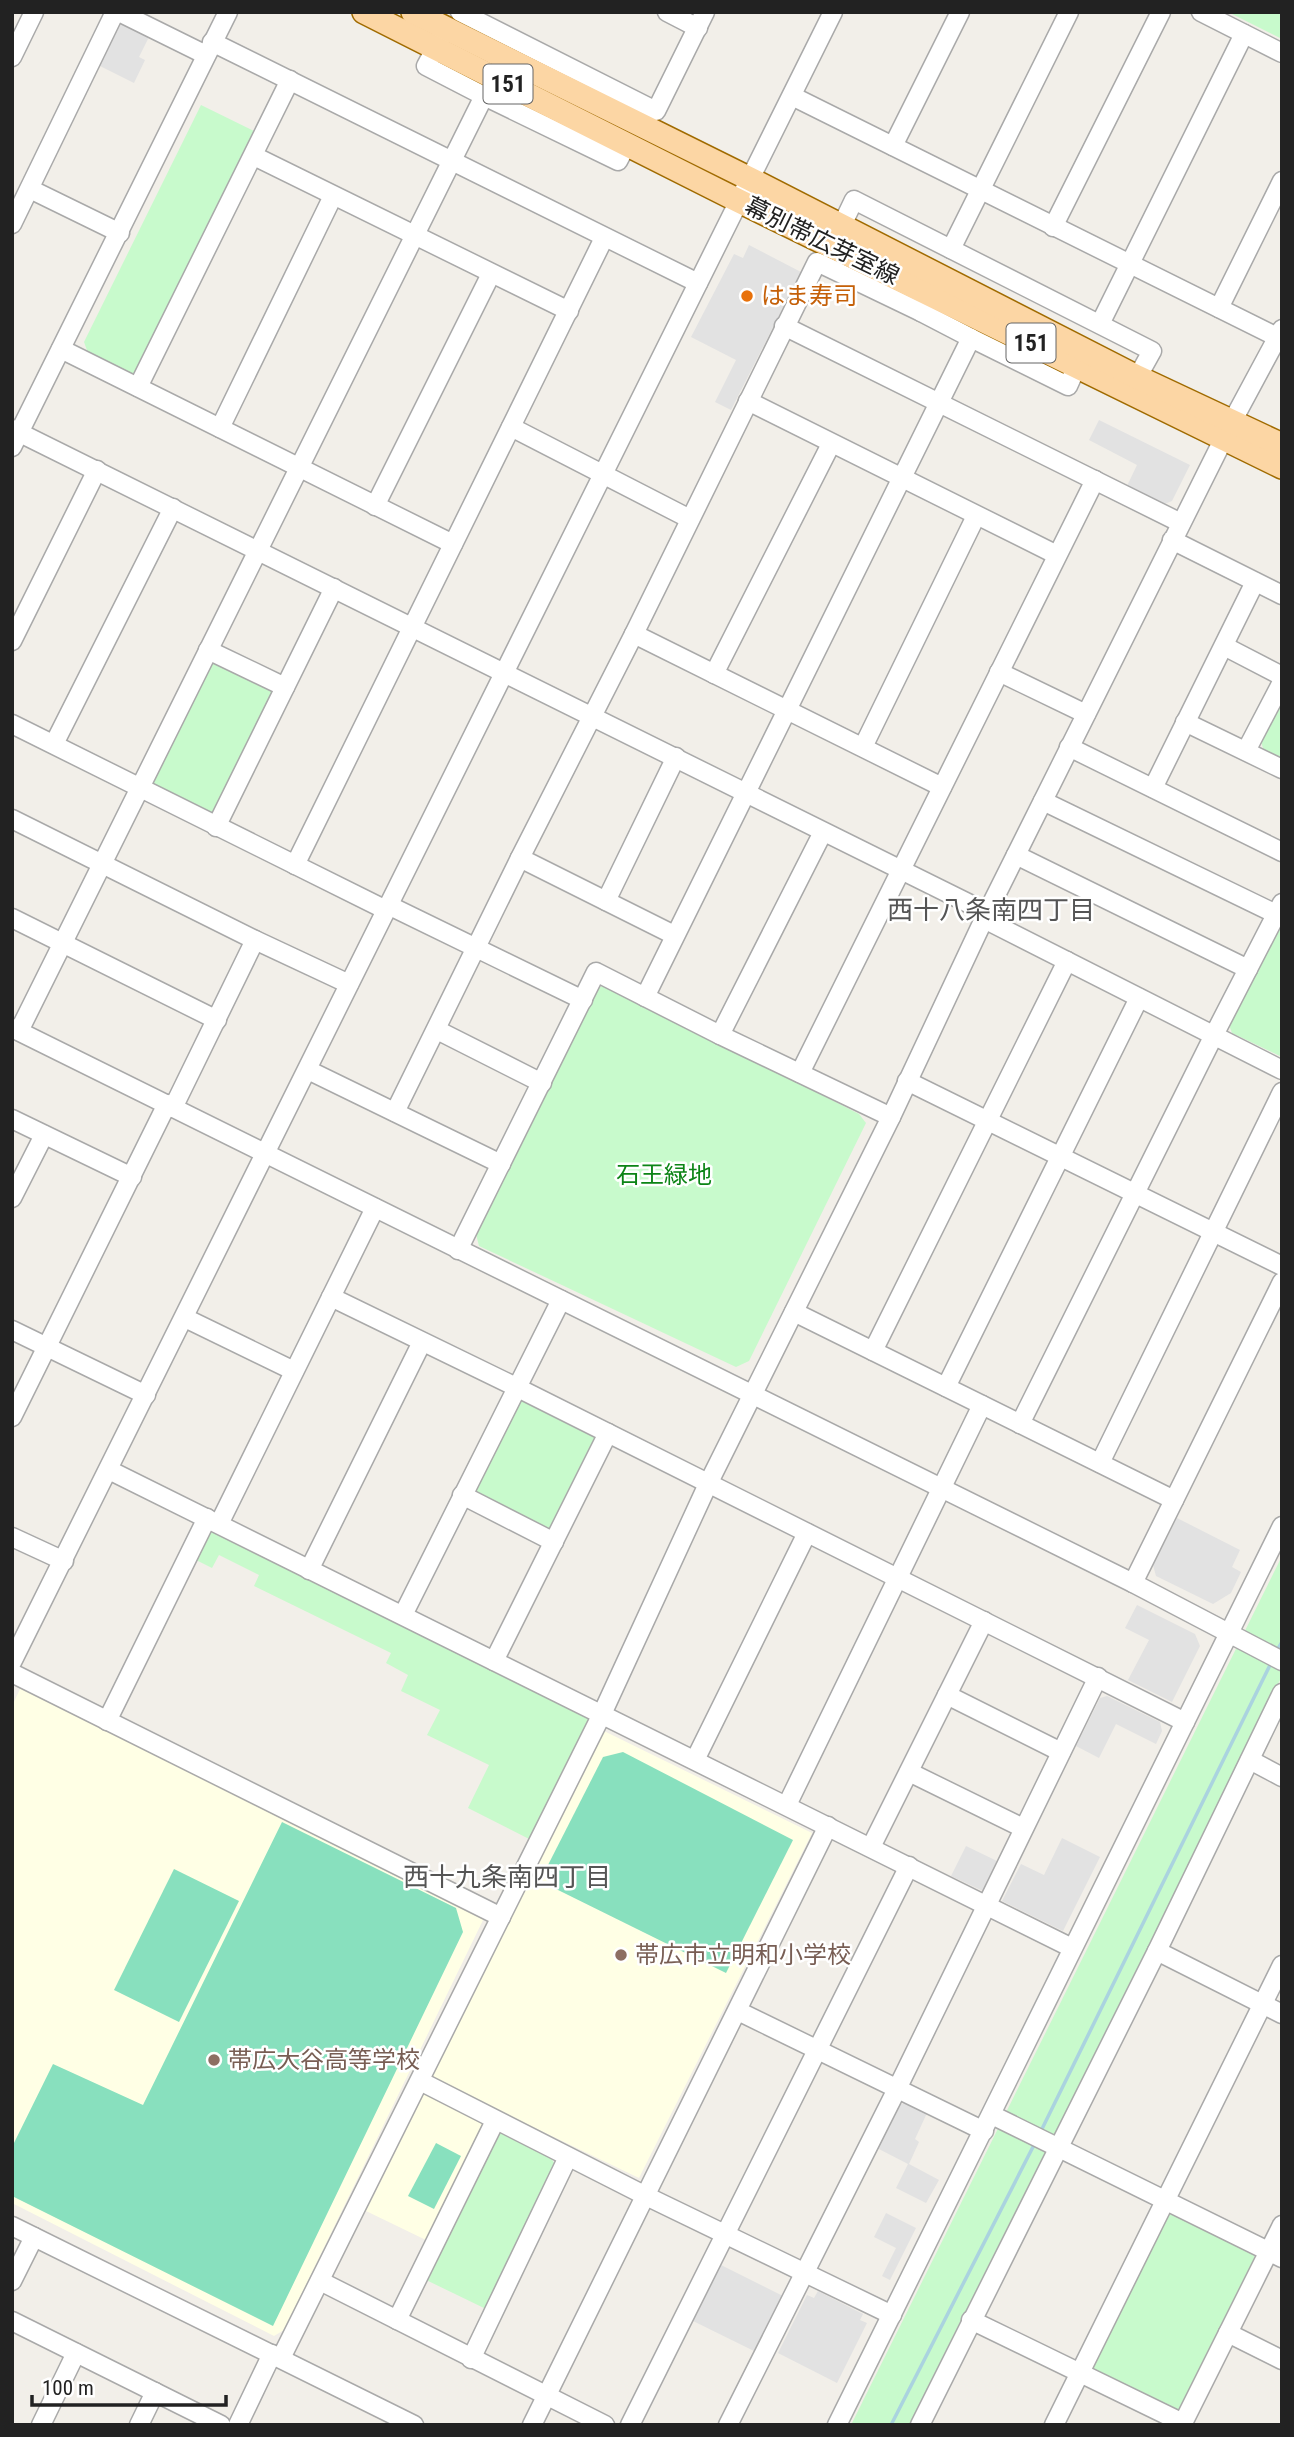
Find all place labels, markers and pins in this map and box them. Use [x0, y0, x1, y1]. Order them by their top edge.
place label: はま寿司 [761, 282, 857, 310]
marker: はま寿司 [739, 288, 755, 304]
place label: 帯広市立明和小学校 [635, 1941, 851, 1969]
marker: 帯広市立明和小学校 [613, 1947, 629, 1963]
place label: 帯広大谷高等学校 [228, 2046, 420, 2074]
marker: 帯広大谷高等学校 [206, 2052, 222, 2068]

